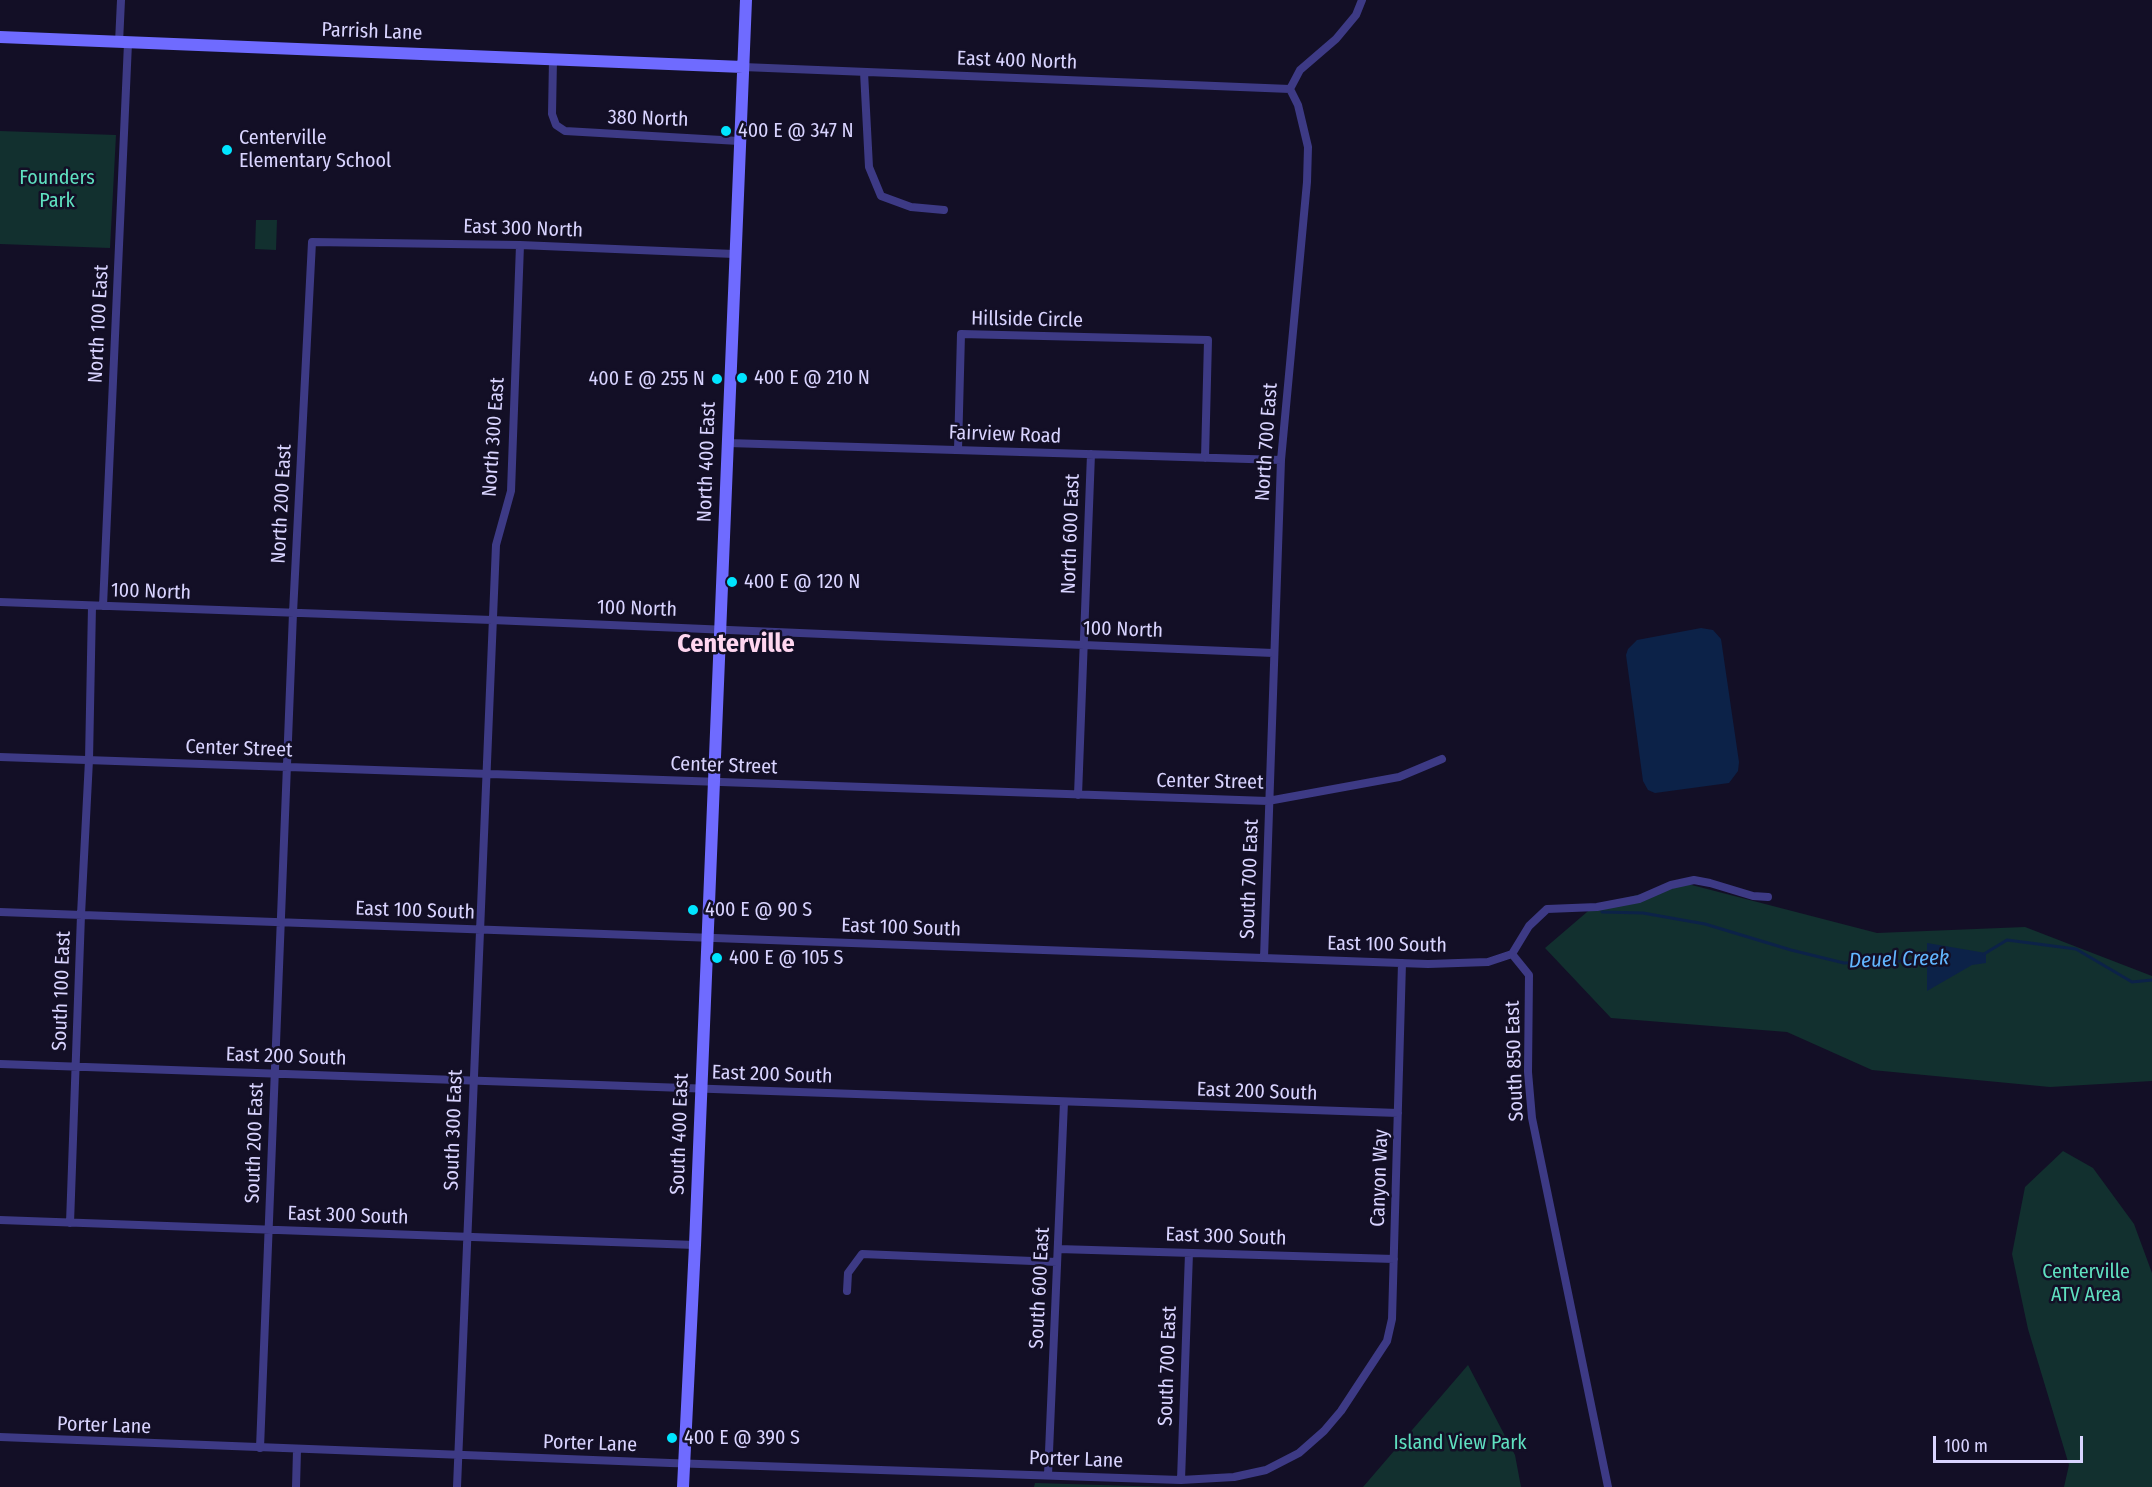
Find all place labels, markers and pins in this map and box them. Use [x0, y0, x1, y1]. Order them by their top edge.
place label: 400 E @ 347 N [738, 119, 854, 143]
marker: 400 E @ 347 N [719, 124, 733, 138]
place label: Centerville Elementary School [239, 126, 391, 173]
marker: Centerville Elementary School [220, 143, 234, 157]
place label: 400 E @ 210 N [754, 366, 870, 390]
place label: 400 E @ 255 N [589, 367, 705, 391]
marker: 400 E @ 210 N [735, 371, 749, 385]
marker: 400 E @ 255 N [710, 372, 724, 386]
place label: 400 E @ 120 N [744, 570, 860, 594]
marker: 400 E @ 120 N [725, 575, 739, 589]
place label: 400 E @ 90 S [705, 898, 812, 922]
marker: 400 E @ 90 S [686, 903, 700, 917]
place label: 400 E @ 105 S [729, 946, 843, 970]
marker: 400 E @ 105 S [710, 951, 724, 965]
place label: 400 E @ 390 S [684, 1426, 800, 1450]
marker: 400 E @ 390 S [665, 1431, 679, 1445]

